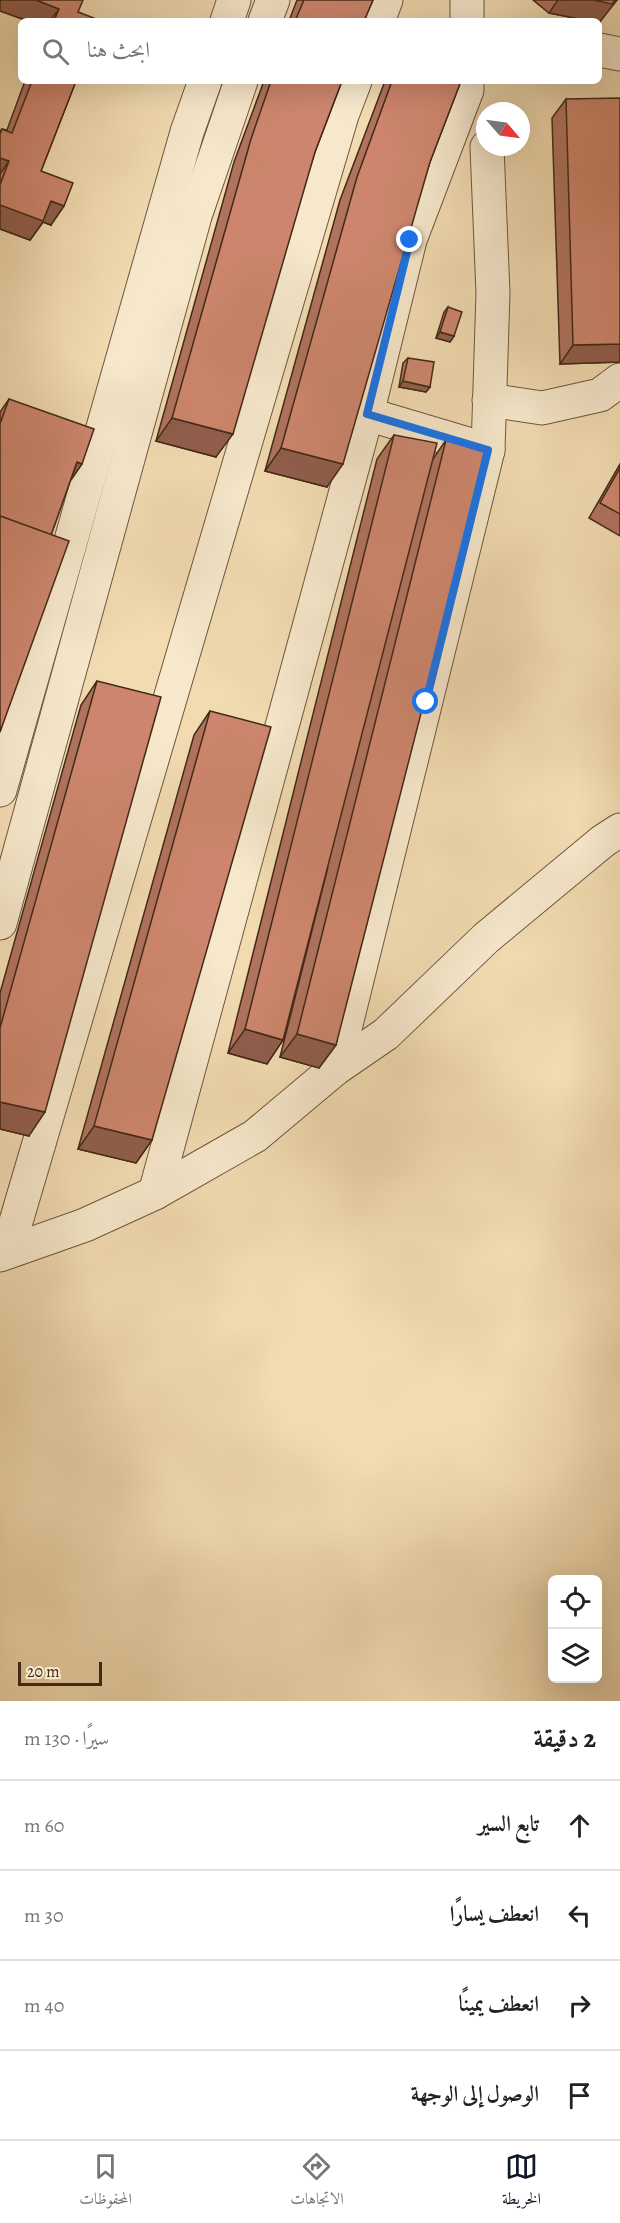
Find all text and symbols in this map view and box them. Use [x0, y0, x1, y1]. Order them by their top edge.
search box [18, 18, 602, 84]
icon: search [39, 35, 72, 68]
text: ابحث هنا [87, 35, 150, 65]
north arrow [476, 102, 530, 156]
route end [396, 226, 422, 252]
route start [412, 688, 438, 714]
map controls [548, 1575, 602, 1683]
button: locate [548, 1575, 602, 1629]
button: layers [548, 1629, 602, 1683]
scale bar [18, 1659, 102, 1686]
text: 20 m [27, 1661, 60, 1683]
text: 2 دقيقة [534, 1721, 596, 1756]
text: سيرًا · 130 m [24, 1725, 109, 1752]
text: تابع السير [478, 1809, 539, 1839]
icon: ahead [563, 1809, 596, 1842]
text: 60 m [24, 1812, 65, 1839]
text: انعطف يسارًا [450, 1899, 539, 1929]
icon: left [563, 1899, 596, 1932]
text: 30 m [24, 1902, 64, 1929]
text: انعطف يمينًا [459, 1989, 539, 2019]
icon: right [563, 1989, 596, 2022]
text: 40 m [24, 1992, 64, 2019]
text: الوصول إلى الوجهة [411, 2079, 539, 2109]
icon: arrive [563, 2079, 596, 2112]
tab: المحفوظات [79, 2150, 132, 2214]
tab: الاتجاهات [290, 2150, 344, 2214]
tab: الخريطة [502, 2150, 541, 2214]

